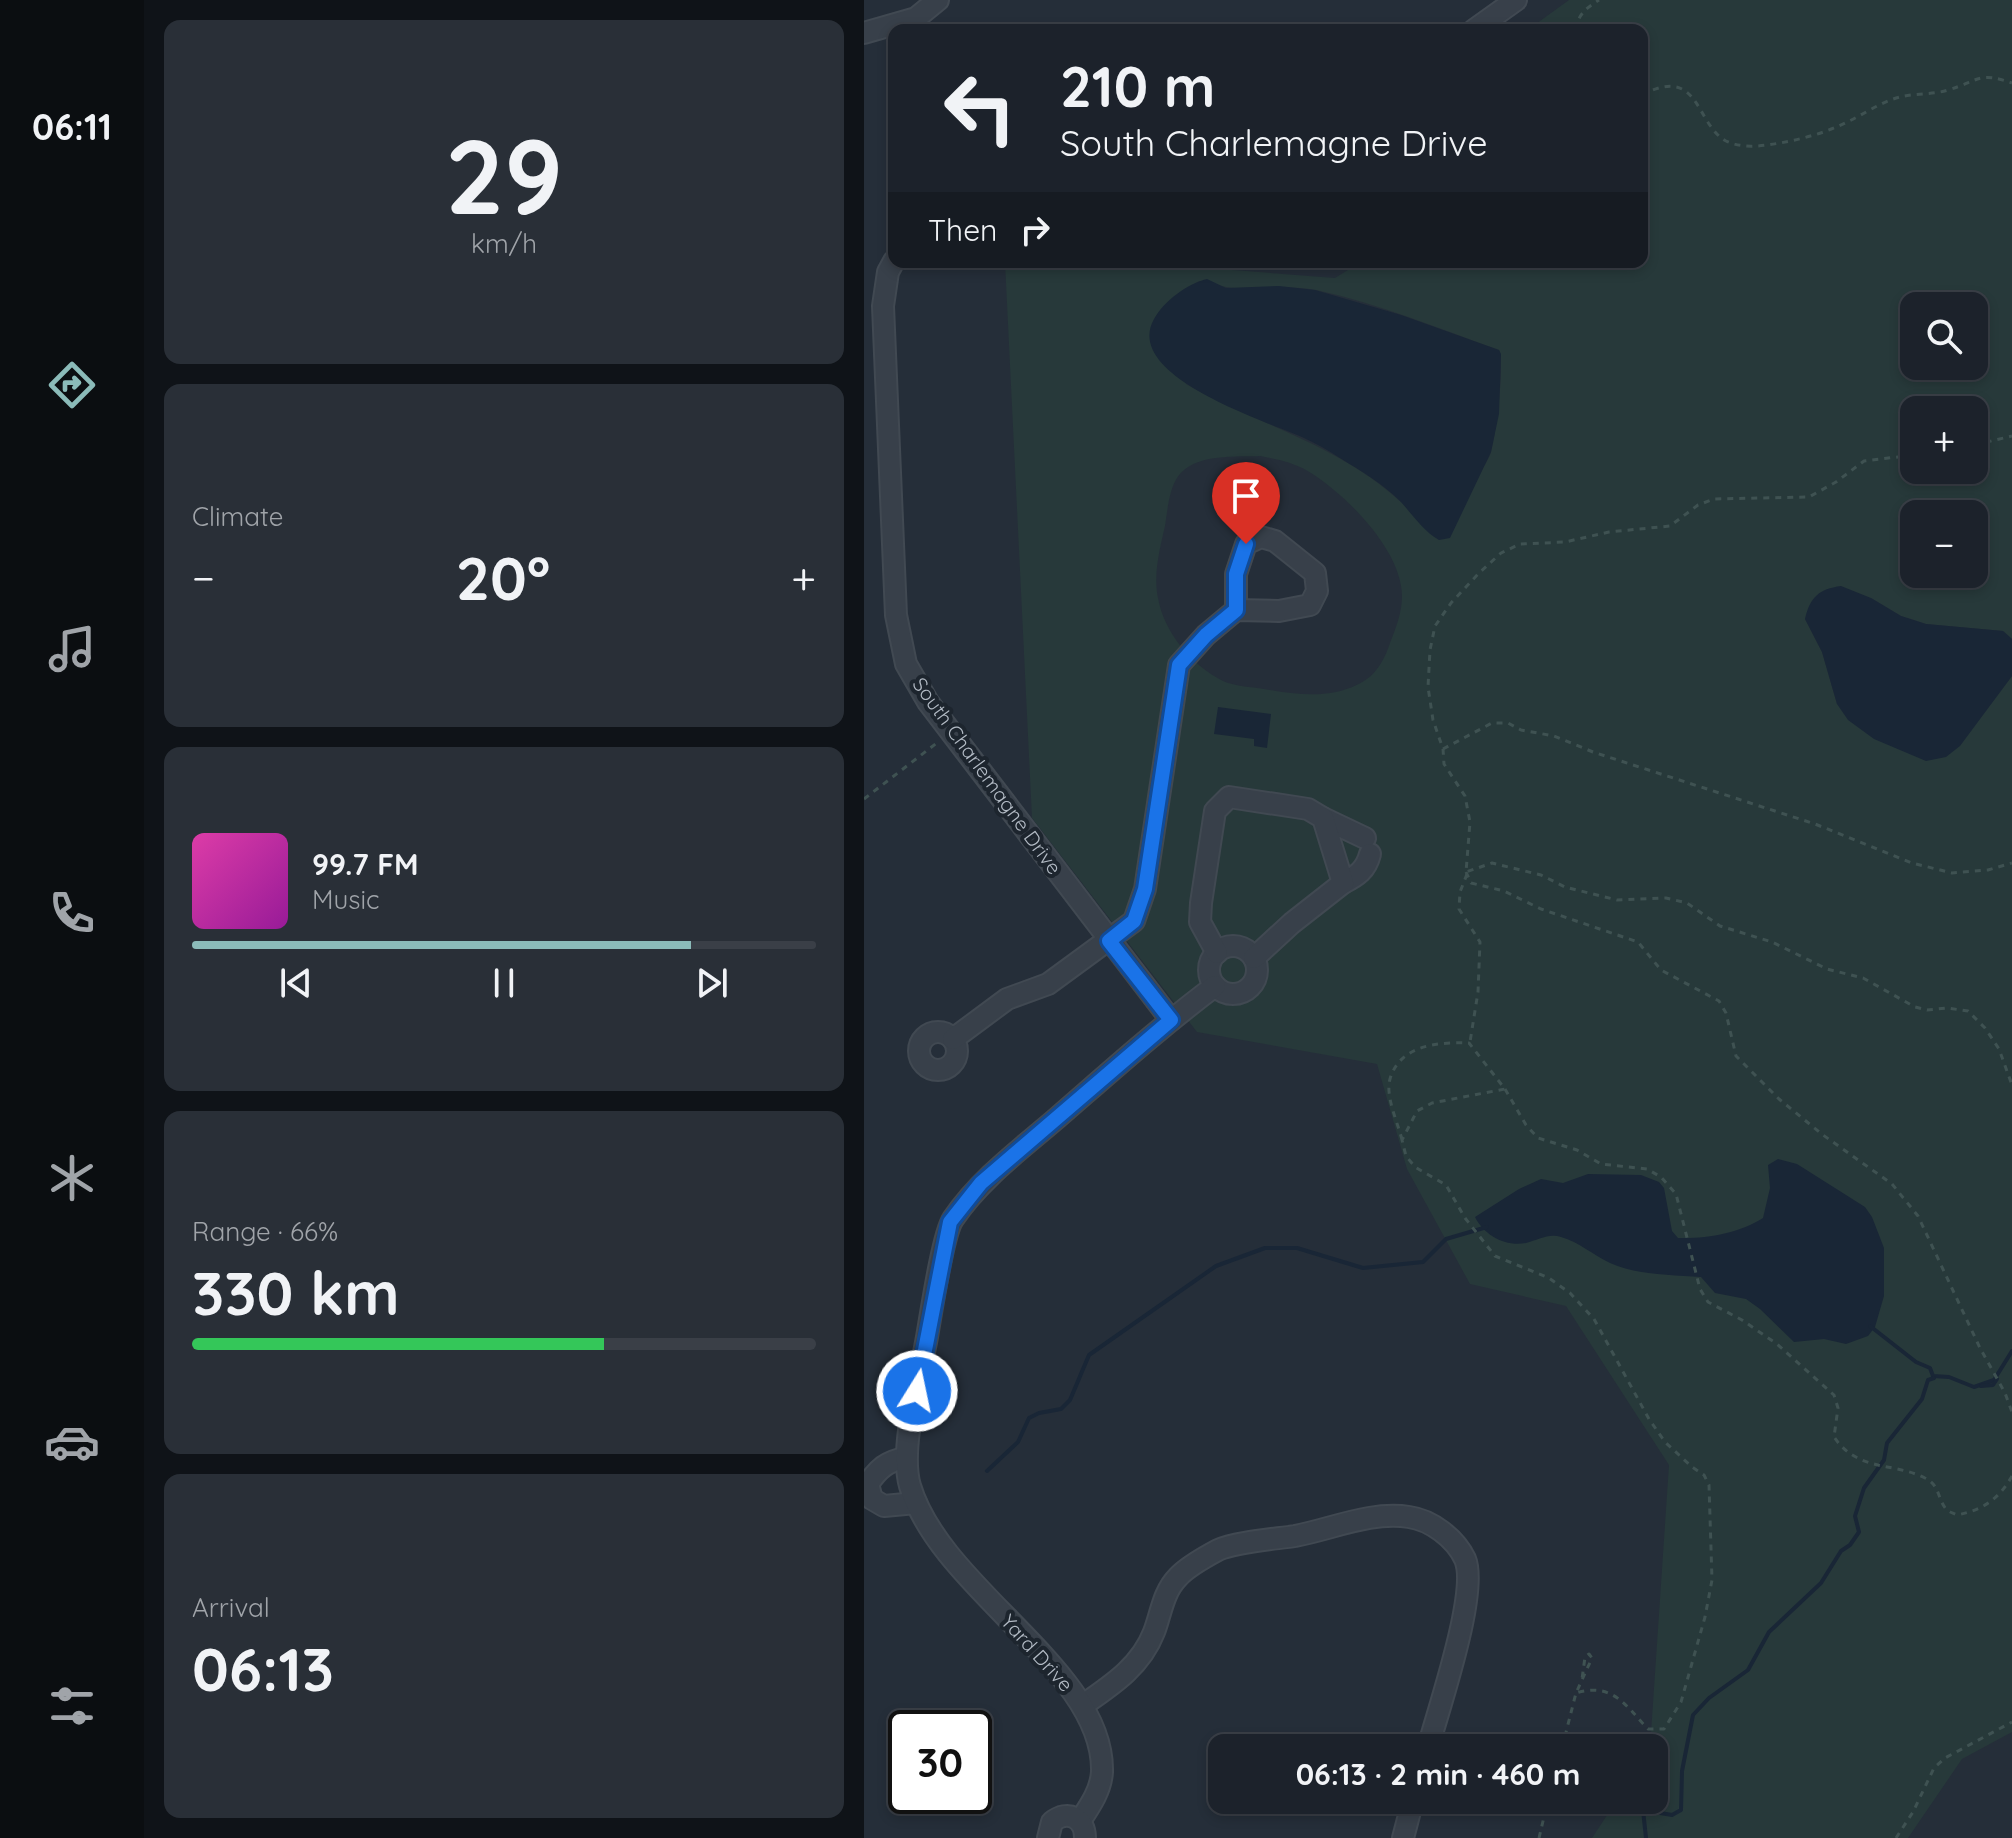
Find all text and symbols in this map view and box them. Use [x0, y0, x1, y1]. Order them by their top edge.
text: 210 m [1060, 51, 1215, 121]
icon: left [928, 56, 1032, 160]
text: 06:11 [32, 104, 112, 149]
text: 29 [445, 110, 563, 240]
text: South Charlemagne Drive [1060, 120, 1488, 165]
icon: right [1013, 208, 1057, 252]
text: Then [928, 211, 997, 249]
text: km/h [471, 227, 537, 260]
map controls [1900, 292, 1988, 588]
button: search [1900, 292, 1988, 380]
icon: directions [44, 357, 100, 413]
button: + [1900, 396, 1988, 484]
pin [1212, 462, 1280, 544]
icon: arrive [1224, 474, 1268, 518]
text: Climate [192, 500, 283, 533]
button: − [1900, 500, 1988, 588]
text: 20° [456, 540, 550, 615]
text: − [192, 550, 215, 605]
text: + [791, 550, 816, 605]
icon: music [44, 621, 100, 677]
street label: South Charlemagne Drive [907, 672, 1067, 879]
text: 99.7 FM [312, 845, 419, 883]
text: Music [312, 883, 380, 916]
icon: phone [44, 885, 100, 941]
icon: previous [274, 961, 318, 1005]
icon: pause [482, 961, 526, 1005]
icon: next [690, 961, 734, 1005]
icon: climate [44, 1150, 100, 1206]
text: Range · 66% [192, 1215, 338, 1248]
text: 330 km [192, 1255, 400, 1330]
position arrow [875, 1349, 959, 1433]
icon: car [44, 1414, 100, 1470]
text: Arrival [192, 1591, 270, 1624]
street label: Yard Drive [996, 1609, 1079, 1697]
text: 06:13 [192, 1631, 334, 1706]
icon: filters [44, 1678, 100, 1734]
speed limit sign: 30 [888, 1710, 992, 1814]
text: 06:13 · 2 min · 460 m [1296, 1755, 1580, 1793]

